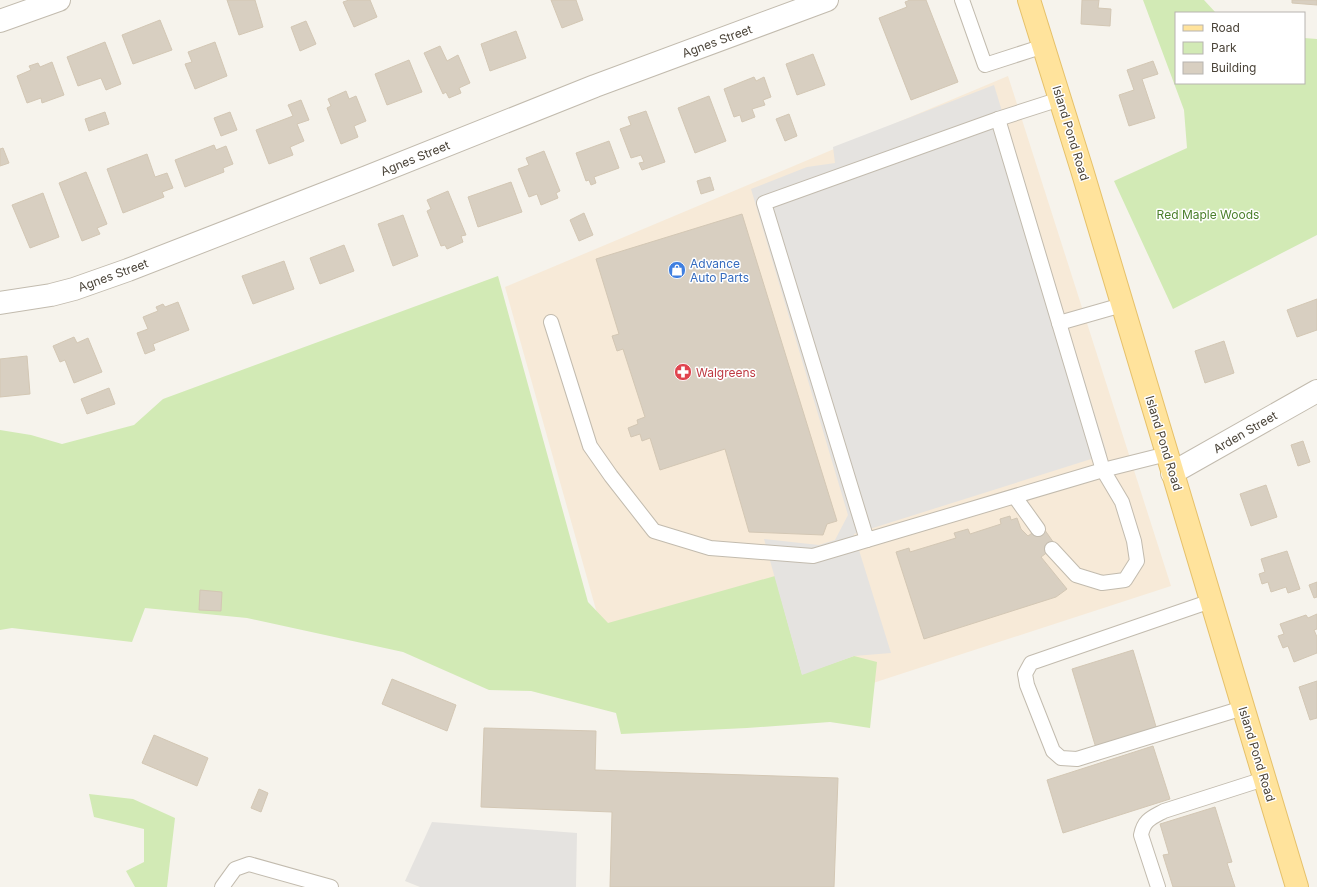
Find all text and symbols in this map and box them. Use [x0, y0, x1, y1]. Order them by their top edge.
legend [1175, 12, 1305, 84]
text: Road [1211, 20, 1240, 35]
street label: Agnes Street [680, 21, 754, 61]
text: Park [1211, 40, 1237, 55]
text: Building [1211, 60, 1256, 75]
street label: Island Pond Road [1049, 84, 1093, 182]
street label: Agnes Street [378, 137, 452, 179]
park label: Red Maple Woods [1157, 207, 1259, 222]
street label: Agnes Street [76, 255, 150, 295]
place label: Advance Auto Parts [690, 256, 749, 285]
shop icon: Advance Auto Parts [667, 260, 687, 280]
pharmacy icon: Walgreens [673, 362, 693, 382]
place label: Walgreens [696, 365, 756, 380]
street label: Island Pond Road [1142, 394, 1186, 492]
street label: Arden Street [1210, 408, 1280, 456]
street label: Island Pond Road [1235, 705, 1279, 803]

